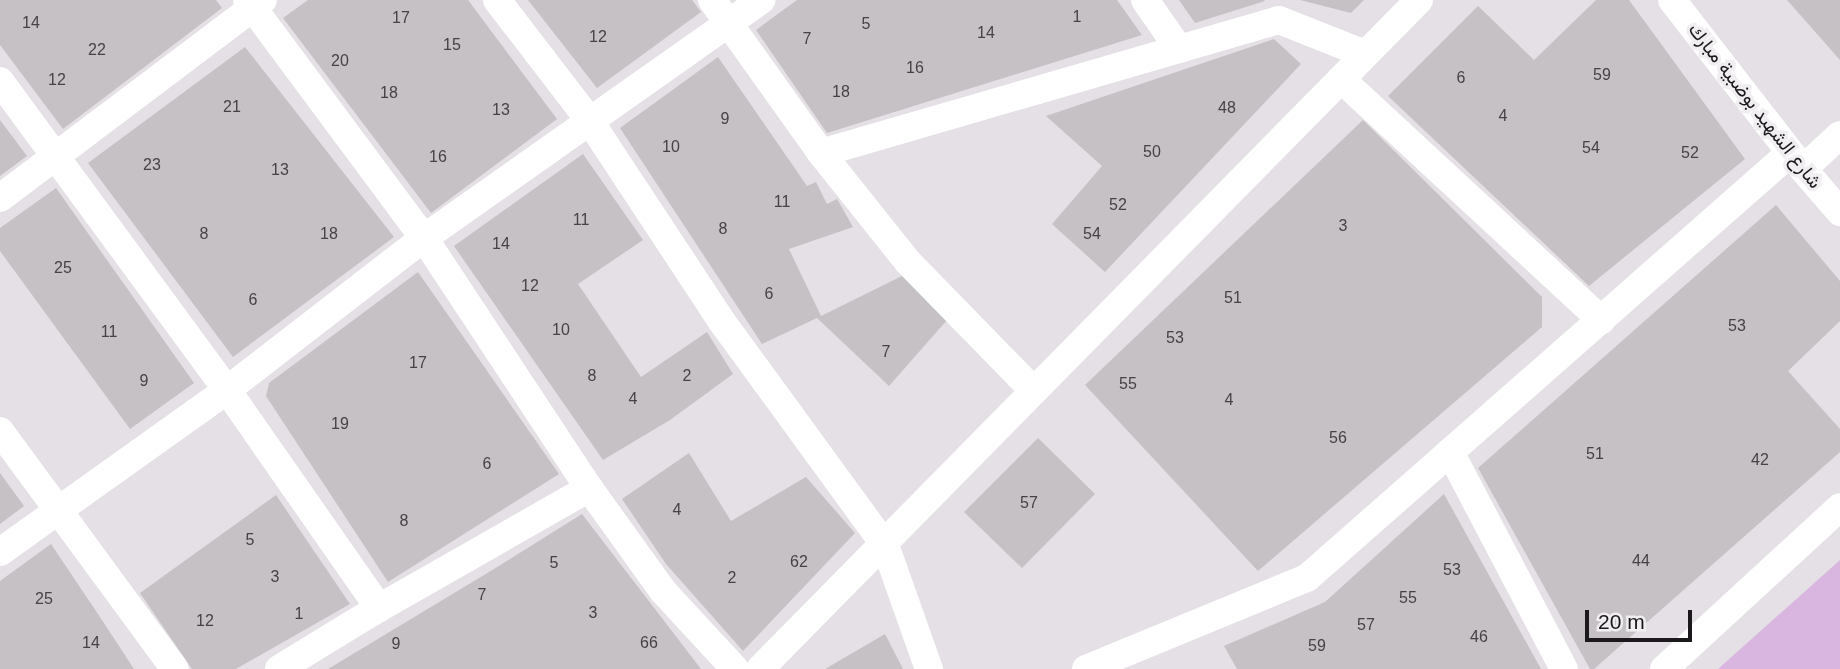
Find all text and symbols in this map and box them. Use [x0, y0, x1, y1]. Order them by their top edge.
house number: 1 [1073, 7, 1081, 27]
house number: 17 [392, 8, 410, 28]
house number: 14 [22, 13, 40, 33]
house number: 5 [862, 14, 870, 34]
street label: شارع الشهيد بوضبية مبارك [1683, 19, 1827, 193]
house number: 14 [977, 23, 995, 43]
house number: 12 [589, 27, 607, 47]
house number: 7 [803, 29, 811, 49]
house number: 15 [443, 35, 461, 55]
house number: 22 [88, 40, 106, 60]
house number: 20 [331, 51, 349, 71]
house number: 16 [906, 58, 924, 78]
house number: 59 [1593, 65, 1611, 85]
house number: 6 [1457, 68, 1465, 88]
house number: 12 [48, 70, 66, 90]
house number: 18 [832, 82, 850, 102]
house number: 18 [380, 83, 398, 103]
house number: 21 [223, 97, 241, 117]
house number: 48 [1218, 98, 1236, 118]
house number: 13 [492, 100, 510, 120]
house number: 4 [1499, 106, 1507, 126]
house number: 9 [721, 109, 729, 129]
house number: 10 [662, 137, 680, 157]
house number: 54 [1582, 138, 1600, 158]
house number: 50 [1143, 142, 1161, 162]
house number: 52 [1681, 143, 1699, 163]
house number: 16 [429, 147, 447, 167]
house number: 23 [143, 155, 161, 175]
house number: 13 [271, 160, 289, 180]
house number: 11 [774, 192, 790, 212]
house number: 52 [1109, 195, 1127, 215]
house number: 11 [573, 210, 589, 230]
house number: 3 [1339, 216, 1347, 236]
house number: 8 [719, 219, 727, 239]
house number: 8 [200, 224, 208, 244]
house number: 18 [320, 224, 338, 244]
house number: 54 [1083, 224, 1101, 244]
house number: 14 [492, 234, 510, 254]
house number: 25 [54, 258, 72, 278]
house number: 12 [521, 276, 539, 296]
house number: 6 [765, 284, 773, 304]
house number: 51 [1224, 288, 1242, 308]
house number: 6 [249, 290, 257, 310]
house number: 53 [1728, 316, 1746, 336]
house number: 10 [552, 320, 570, 340]
house number: 11 [101, 322, 117, 342]
house number: 53 [1166, 328, 1184, 348]
house number: 7 [882, 342, 890, 362]
house number: 17 [409, 353, 427, 373]
house number: 8 [588, 366, 596, 386]
house number: 2 [683, 366, 691, 386]
house number: 9 [140, 371, 148, 391]
house number: 55 [1119, 374, 1137, 394]
house number: 4 [629, 389, 637, 409]
house number: 4 [1225, 390, 1233, 410]
house number: 19 [331, 414, 349, 434]
house number: 56 [1329, 428, 1347, 448]
house number: 51 [1586, 444, 1604, 464]
house number: 42 [1751, 450, 1769, 470]
house number: 6 [483, 454, 491, 474]
house number: 57 [1020, 493, 1038, 513]
house number: 4 [673, 500, 681, 520]
house number: 8 [400, 511, 408, 531]
house number: 5 [246, 530, 254, 550]
house number: 44 [1632, 551, 1650, 571]
house number: 62 [790, 552, 808, 572]
house number: 5 [550, 553, 558, 573]
house number: 53 [1443, 560, 1461, 580]
house number: 3 [271, 567, 279, 587]
house number: 2 [728, 568, 736, 588]
house number: 7 [478, 585, 486, 605]
house number: 55 [1399, 588, 1417, 608]
house number: 25 [35, 589, 53, 609]
scale bar [1588, 596, 1695, 640]
house number: 3 [589, 603, 597, 623]
house number: 1 [295, 604, 303, 624]
text: 20 m [1598, 610, 1645, 633]
house number: 12 [196, 611, 214, 631]
house number: 57 [1357, 615, 1375, 635]
house number: 46 [1470, 627, 1488, 647]
house number: 14 [82, 633, 100, 653]
house number: 66 [640, 633, 658, 653]
house number: 9 [392, 634, 400, 654]
house number: 59 [1308, 636, 1326, 656]

